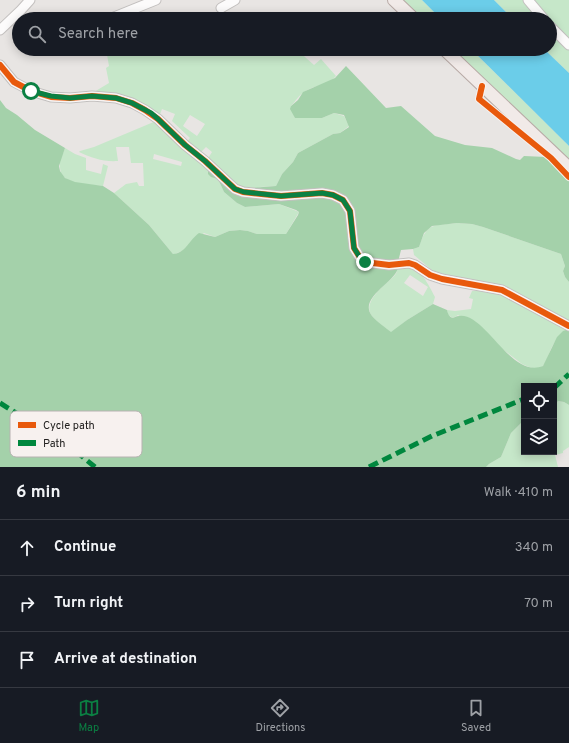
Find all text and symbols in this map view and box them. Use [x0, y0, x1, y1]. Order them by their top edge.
search box [12, 12, 557, 56]
icon: search [26, 23, 48, 45]
text: Search here [58, 25, 138, 44]
route start [22, 82, 40, 100]
route end [356, 253, 374, 271]
map controls [521, 383, 557, 455]
button: locate [521, 383, 557, 419]
legend [10, 411, 142, 457]
text: Cycle path [43, 419, 95, 433]
button: layers [521, 419, 557, 455]
text: Path [43, 437, 65, 451]
text: 6 min [16, 482, 60, 504]
text: Walk · 410 m [484, 485, 553, 501]
icon: ahead [16, 537, 38, 559]
text: Continue [54, 538, 116, 557]
text: 340 m [515, 540, 553, 556]
icon: right [16, 593, 38, 615]
text: Turn right [54, 594, 123, 613]
text: 70 m [524, 596, 553, 612]
icon: arrive [16, 649, 38, 671]
text: Arrive at destination [54, 650, 197, 669]
tab: Map [78, 697, 100, 735]
tab: Directions [255, 697, 305, 735]
tab: Saved [461, 697, 491, 735]

